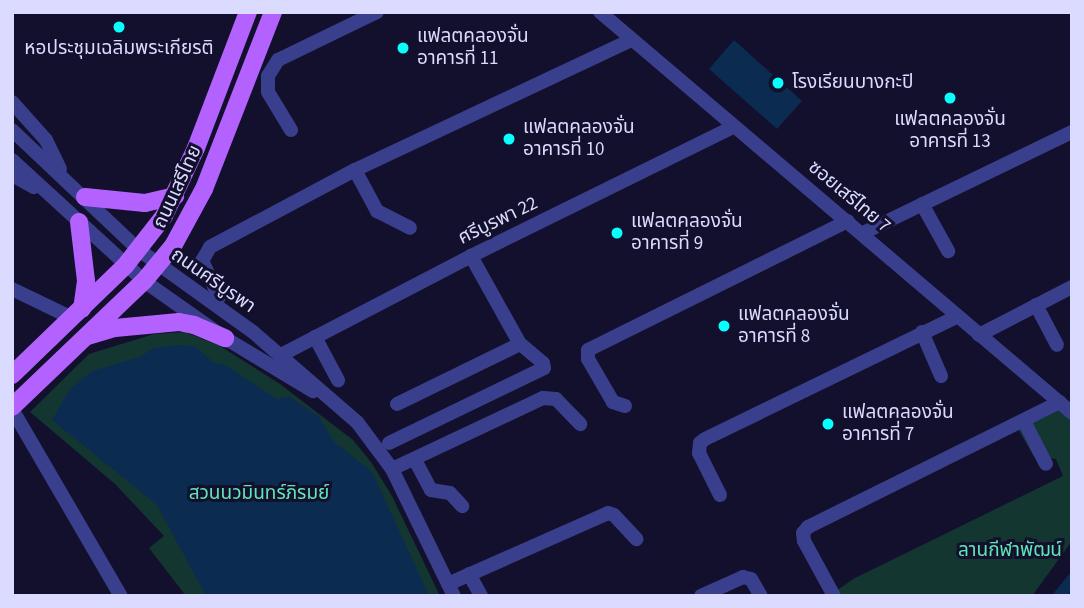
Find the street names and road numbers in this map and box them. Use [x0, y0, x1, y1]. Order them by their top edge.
street label: ถนนเสรีไทย [149, 142, 207, 232]
street label: ซอยเสรีไทย 7 [803, 156, 895, 238]
street label: ศรีบูรพา 22 [455, 192, 541, 250]
street label: ถนนศรีบูรพา [166, 244, 260, 318]

